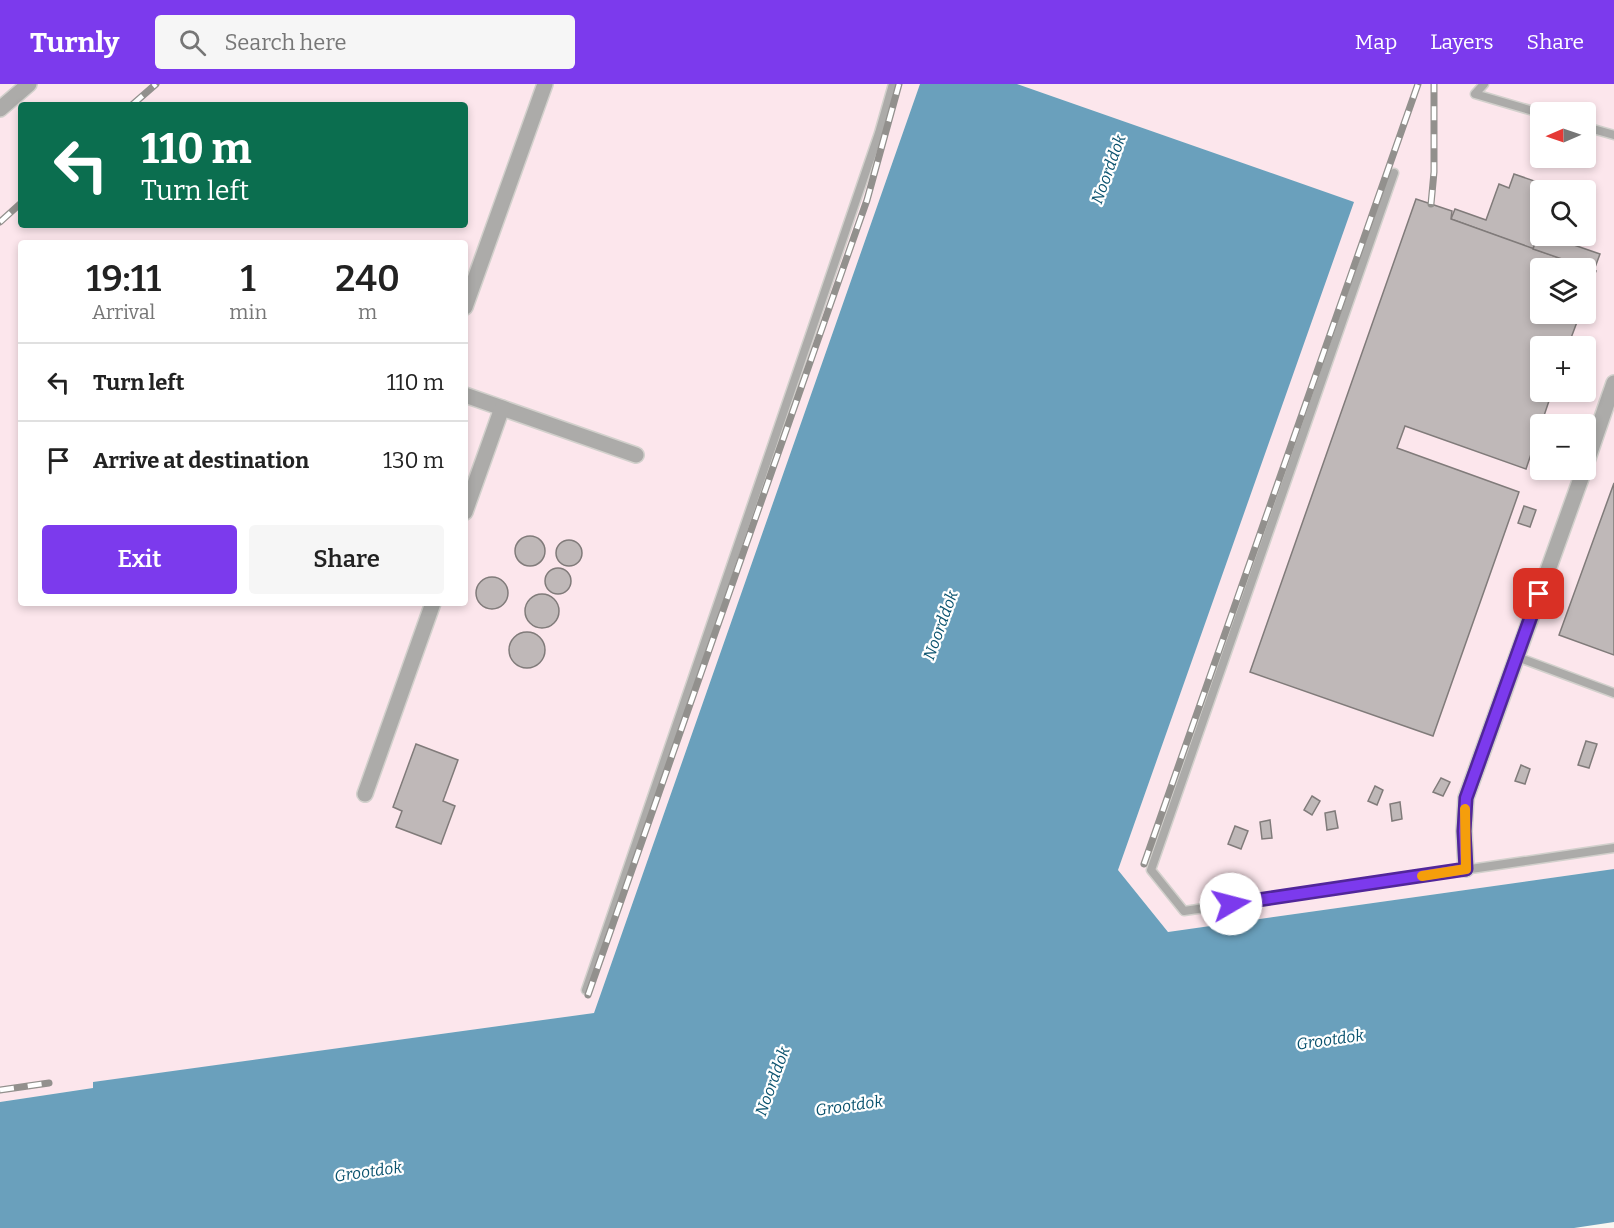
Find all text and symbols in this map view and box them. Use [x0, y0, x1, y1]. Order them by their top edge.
search box [155, 15, 575, 69]
text: Turnly [30, 26, 119, 59]
icon: search [176, 26, 209, 59]
text: Search here [224, 29, 347, 56]
text: Map [1355, 29, 1397, 55]
text: Layers [1430, 29, 1494, 55]
text: Share [1527, 29, 1584, 55]
north arrow [1530, 102, 1596, 168]
map controls [1530, 102, 1596, 480]
text: 110 m [141, 124, 252, 174]
icon: left [42, 126, 120, 204]
water label: Noorddok [1087, 132, 1130, 206]
text: Turn left [141, 175, 249, 207]
button: search [1530, 180, 1596, 246]
text: 19:11 [86, 257, 161, 301]
text: 1 [241, 257, 256, 301]
text: 240 [335, 257, 400, 301]
button: layers [1530, 258, 1596, 324]
text: Arrival [92, 300, 155, 324]
text: min [229, 300, 267, 324]
text: m [358, 300, 377, 324]
button: + [1530, 336, 1596, 402]
icon: left [42, 366, 75, 399]
text: Turn left [93, 369, 185, 396]
text: 110 m [387, 369, 444, 396]
button: − [1530, 414, 1596, 480]
icon: arrive [42, 444, 75, 477]
text: Arrive at destination [93, 447, 309, 474]
text: 130 m [383, 447, 444, 474]
button: Exit [42, 525, 237, 594]
button: Share [249, 525, 444, 594]
pin [1513, 568, 1564, 619]
icon: arrive [1522, 577, 1555, 610]
water label: Noorddok [919, 588, 962, 662]
position arrow [1199, 872, 1263, 936]
water label: Grootdok [1295, 1025, 1365, 1054]
water label: Noorddok [751, 1044, 794, 1118]
water label: Grootdok [814, 1091, 884, 1120]
water label: Grootdok [333, 1157, 403, 1186]

